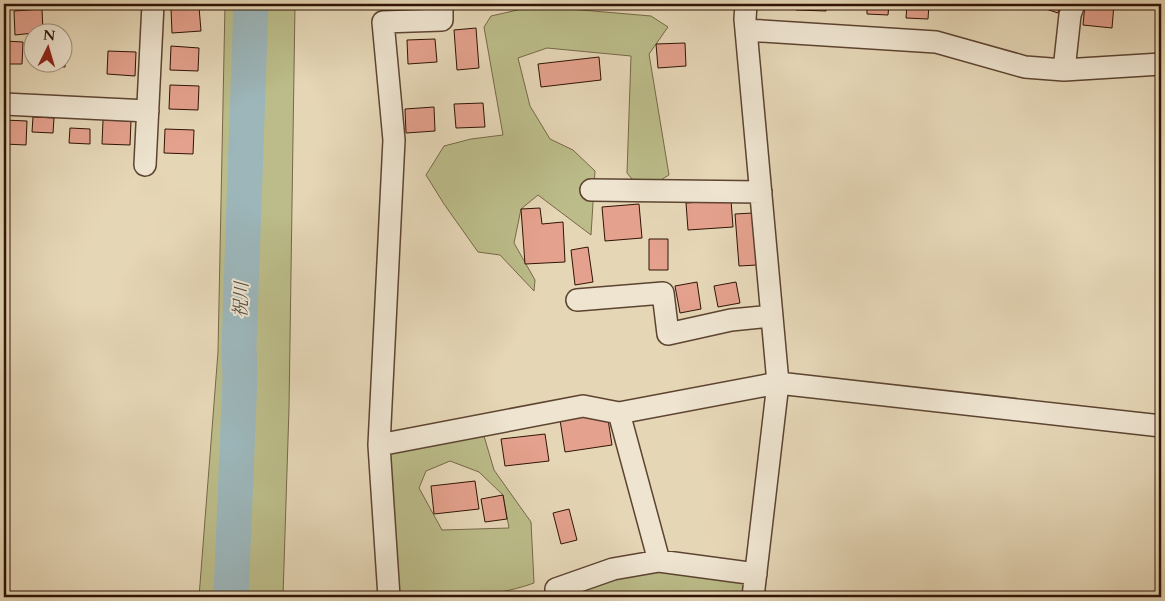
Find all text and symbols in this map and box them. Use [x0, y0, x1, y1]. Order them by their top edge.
north arrow [22, 22, 72, 72]
text: N [42, 26, 56, 46]
water label: 祝川 [228, 280, 255, 318]

